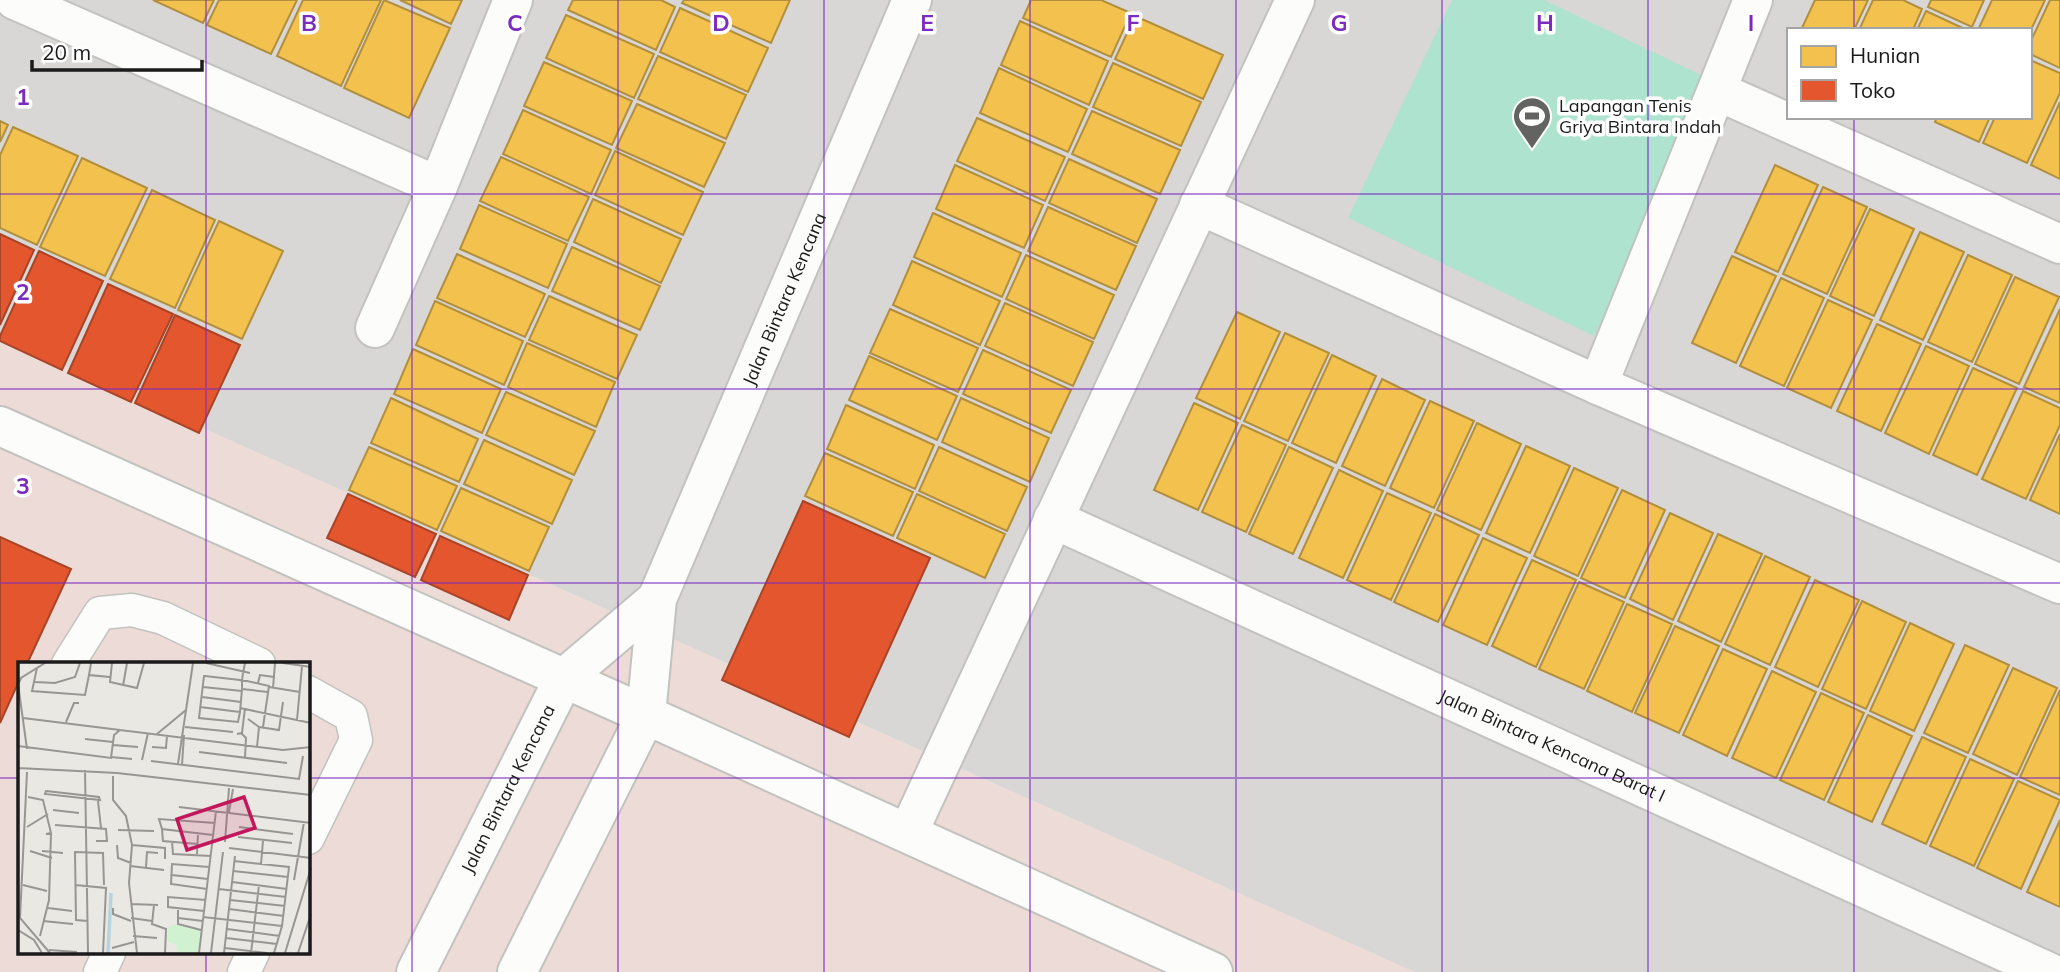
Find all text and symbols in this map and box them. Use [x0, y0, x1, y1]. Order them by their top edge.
text: B [301, 8, 317, 37]
text: C [507, 8, 523, 37]
text: D [712, 8, 730, 37]
text: E [920, 8, 934, 37]
text: F [1126, 8, 1140, 37]
text: G [1330, 8, 1348, 37]
text: H [1536, 8, 1554, 37]
text: I [1748, 8, 1754, 37]
scale bar [32, 28, 201, 72]
legend [1787, 28, 2032, 119]
text: 20 m [42, 39, 91, 65]
text: Hunian [1850, 42, 1920, 68]
text: Toko [1850, 77, 1896, 103]
text: 1 [16, 82, 30, 111]
place label: Lapangan Tenis Griya Bintara Indah [1559, 94, 1721, 138]
sports icon: Lapangan Tenis Griya Bintara Indah [1511, 95, 1553, 150]
street label: Jalan Bintara Kencana [737, 209, 831, 389]
text: 2 [16, 277, 30, 306]
text: 3 [16, 471, 30, 500]
inset map [18, 662, 310, 954]
street label: Jalan Bintara Kencana Barat I [1435, 684, 1669, 807]
street label: Jalan Bintara Kencana [456, 700, 560, 877]

